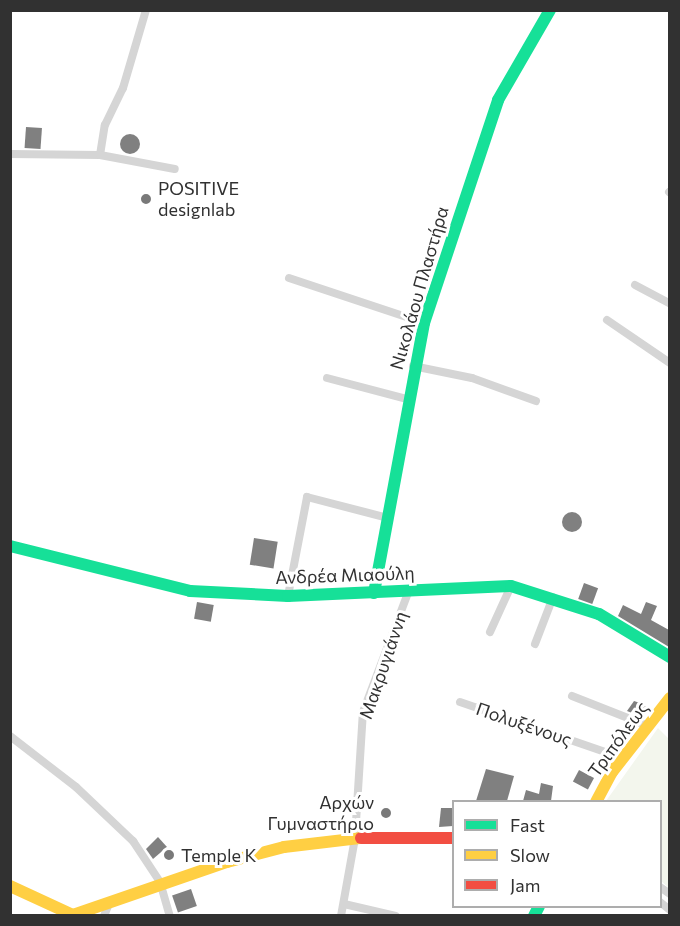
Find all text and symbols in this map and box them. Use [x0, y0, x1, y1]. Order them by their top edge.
place label: POSITIVE designlab [158, 178, 239, 220]
marker: POSITIVE designlab [139, 192, 153, 206]
street label: Νικολάου Πλαστήρα [385, 204, 453, 372]
street label: Ανδρέα Μιαούλη [275, 562, 415, 588]
street label: Μακρυγιάννη [354, 608, 412, 722]
street label: Τριπόλεως [583, 697, 653, 781]
street label: Πολυξένους [473, 698, 575, 750]
place label: Αρχών Γυμναστήριο [267, 792, 374, 834]
legend [452, 800, 662, 908]
marker: Αρχών Γυμναστήριο [379, 806, 393, 820]
text: Fast [510, 814, 545, 836]
place label: Temple K [181, 844, 257, 866]
text: Slow [510, 844, 550, 866]
marker: Temple K [162, 848, 176, 862]
text: Jam [510, 874, 540, 896]

